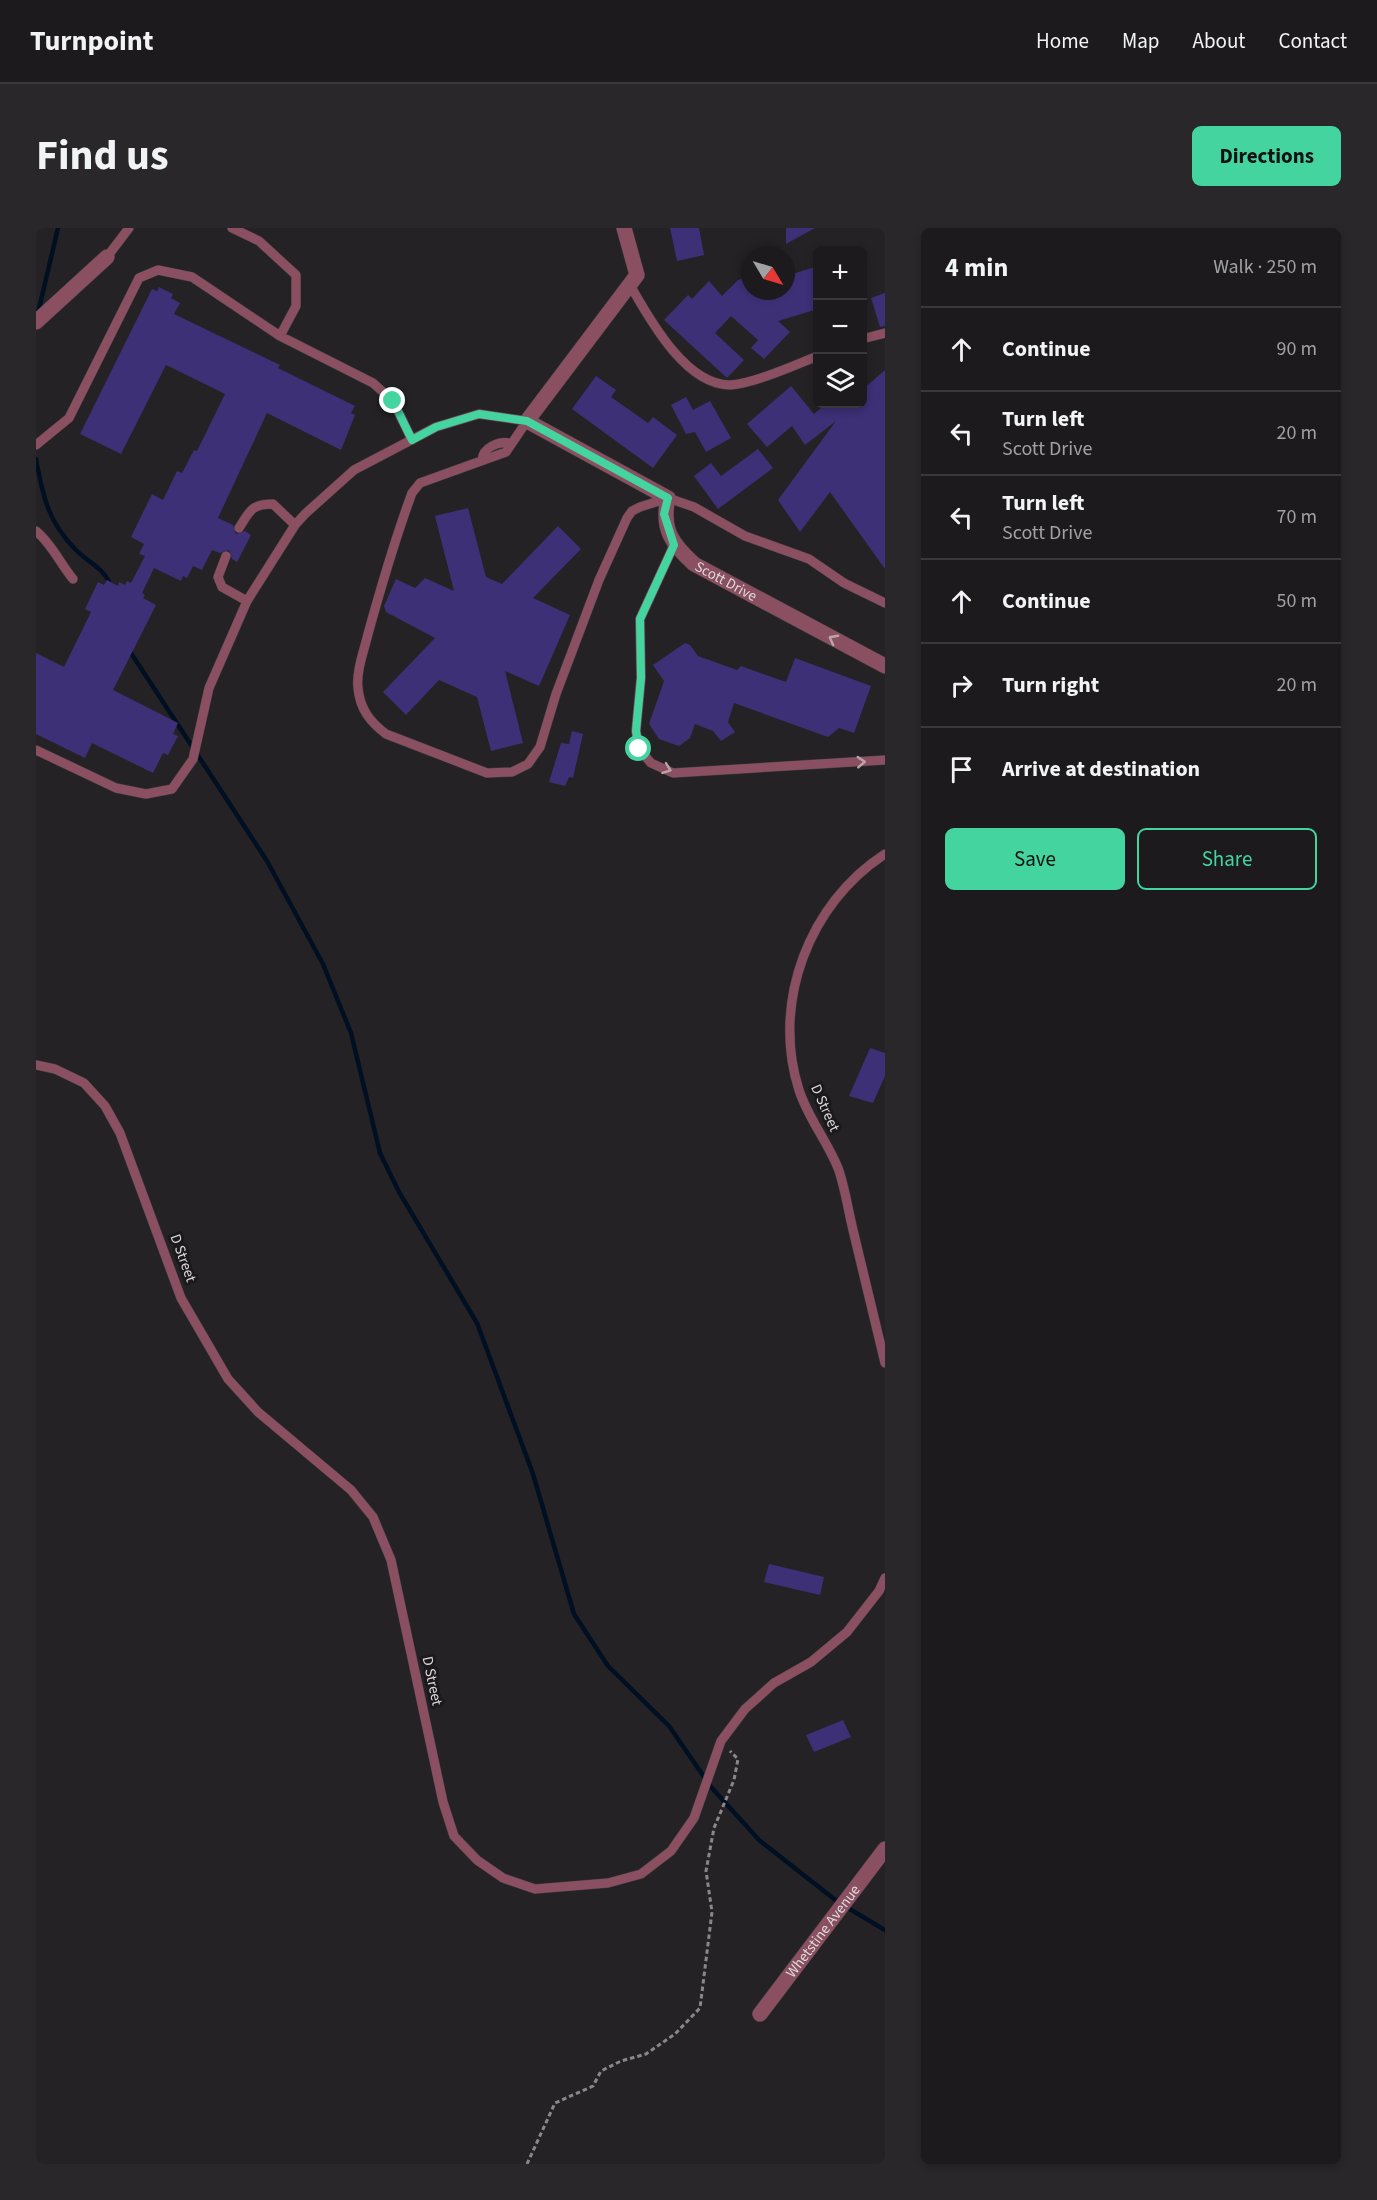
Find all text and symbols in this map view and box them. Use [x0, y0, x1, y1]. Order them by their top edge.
text: Turnpoint [30, 21, 154, 61]
text: Home [1036, 26, 1089, 56]
text: Map [1122, 26, 1160, 56]
text: About [1193, 26, 1245, 56]
text: Contact [1278, 26, 1347, 56]
text: Find us [36, 126, 169, 186]
button: Directions [1192, 126, 1341, 186]
north arrow [741, 246, 795, 300]
map controls [813, 246, 867, 408]
button: + [813, 246, 867, 300]
text: 4 min [945, 249, 1008, 286]
text: Walk · 250 m [1213, 253, 1317, 281]
button: − [813, 300, 867, 354]
icon: ahead [945, 333, 978, 366]
text: Continue [1002, 333, 1091, 365]
text: 90 m [1277, 335, 1317, 363]
button: layers [813, 354, 867, 408]
route end [379, 387, 405, 413]
text: Turn left [1002, 403, 1084, 435]
icon: left [945, 417, 978, 450]
text: 20 m [1277, 419, 1317, 447]
text: Scott Drive [1002, 435, 1092, 463]
text: Turn left [1002, 487, 1084, 519]
icon: left [945, 501, 978, 534]
text: 70 m [1277, 503, 1317, 531]
text: Scott Drive [1002, 519, 1092, 547]
street label: Scott Drive [691, 556, 761, 606]
icon: ahead [945, 585, 978, 618]
text: Continue [1002, 585, 1091, 617]
text: 50 m [1277, 587, 1317, 615]
one-way arrow [829, 635, 840, 646]
icon: right [945, 669, 978, 702]
text: Turn right [1002, 669, 1099, 701]
text: 20 m [1277, 671, 1317, 699]
route start [625, 735, 651, 761]
icon: arrive [945, 753, 978, 786]
text: Arrive at destination [1002, 753, 1200, 785]
one-way arrow [856, 756, 865, 769]
one-way arrow [661, 762, 672, 775]
button: Save [945, 828, 1125, 890]
button: Share [1137, 828, 1317, 890]
street label: D Street [805, 1081, 845, 1135]
street label: D Street [165, 1231, 201, 1285]
street label: D Street [417, 1654, 447, 1708]
street label: Whetstine Avenue [781, 1880, 865, 1982]

